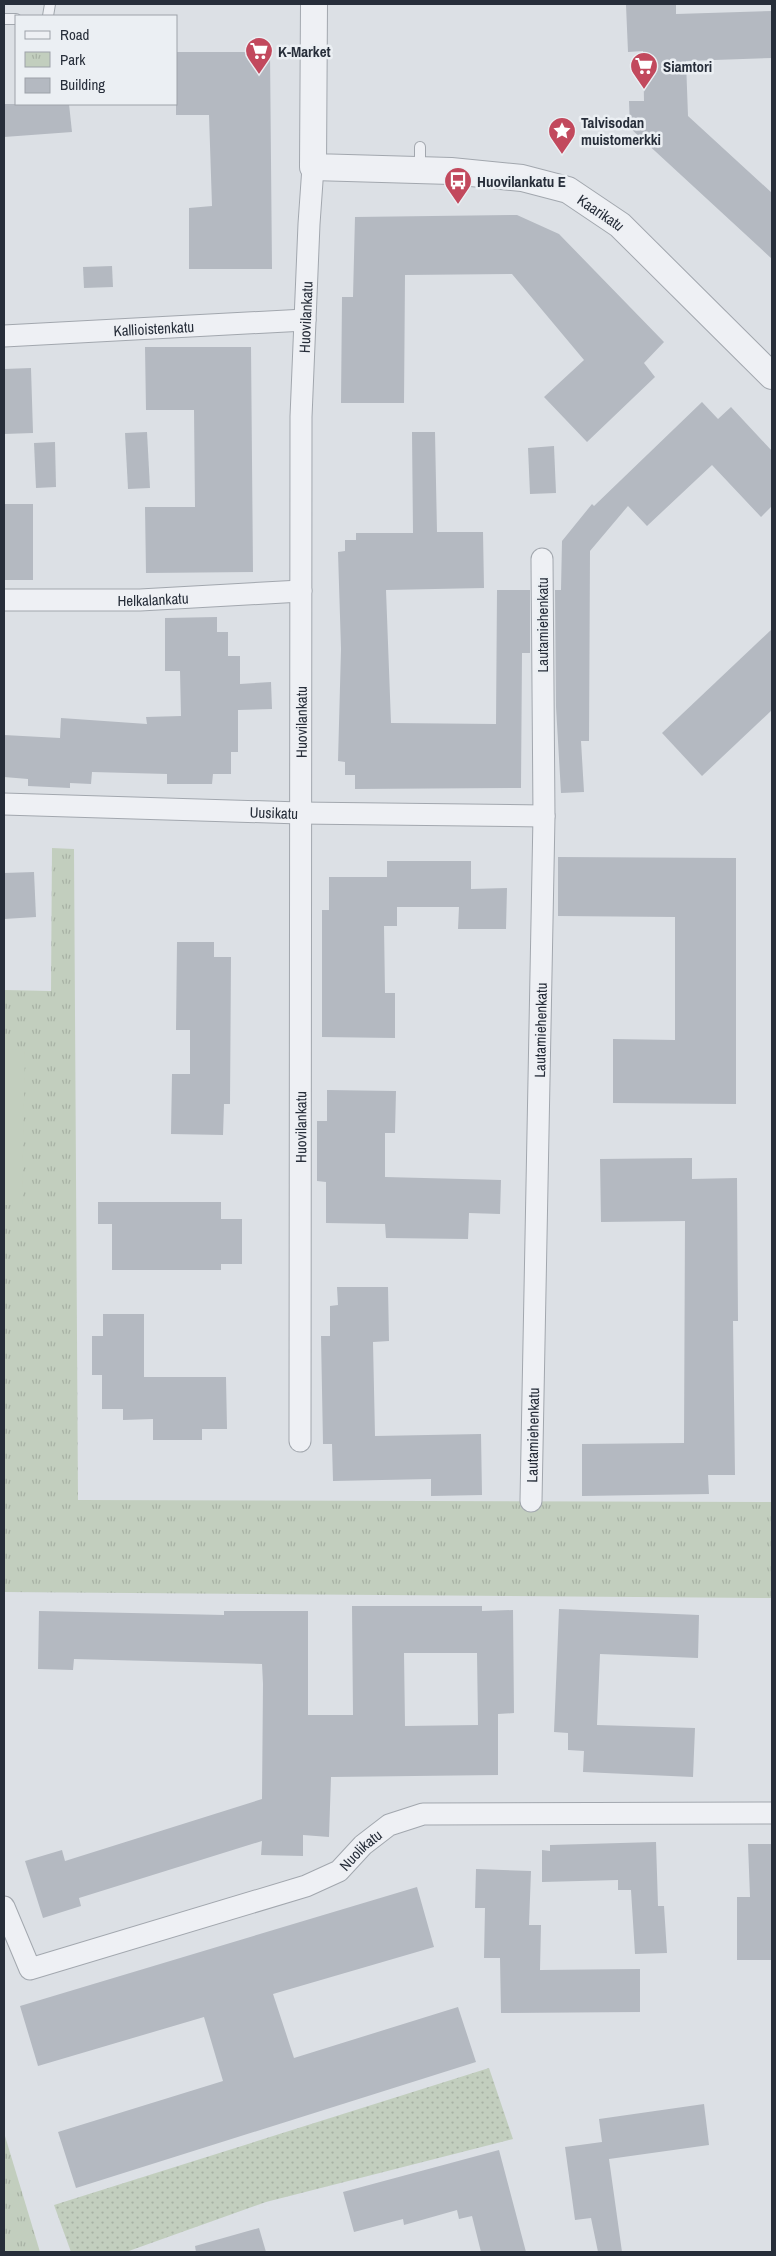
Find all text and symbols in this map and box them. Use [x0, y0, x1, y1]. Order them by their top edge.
legend [15, 15, 178, 105]
text: Road [60, 24, 89, 45]
supermarket icon: K-Market [244, 36, 274, 75]
place label: K-Market [278, 41, 331, 62]
text: Park [60, 49, 86, 70]
supermarket icon: Siamtori [629, 51, 659, 90]
place label: Siamtori [663, 56, 712, 77]
text: Building [60, 74, 105, 95]
place label: Talvisodan muistomerkki [581, 112, 661, 150]
place icon: Talvisodan muistomerkki [547, 116, 577, 155]
bus stop icon: Huovilankatu E [443, 166, 473, 205]
place label: Huovilankatu E [477, 171, 566, 192]
street label: Kaarikatu [574, 189, 630, 235]
street label: Huovilankatu [293, 281, 317, 353]
street label: Kallioistenkatu [113, 315, 195, 341]
street label: Lautamiehenkatu [532, 577, 553, 673]
street label: Helkalankatu [117, 587, 189, 611]
street label: Huovilankatu [290, 686, 311, 758]
street label: Uusikatu [249, 801, 298, 823]
street label: Lautamiehenkatu [529, 982, 551, 1078]
street label: Huovilankatu [290, 1091, 311, 1163]
street label: Lautamiehenkatu [521, 1387, 544, 1483]
street label: Nuolikatu [334, 1824, 386, 1875]

